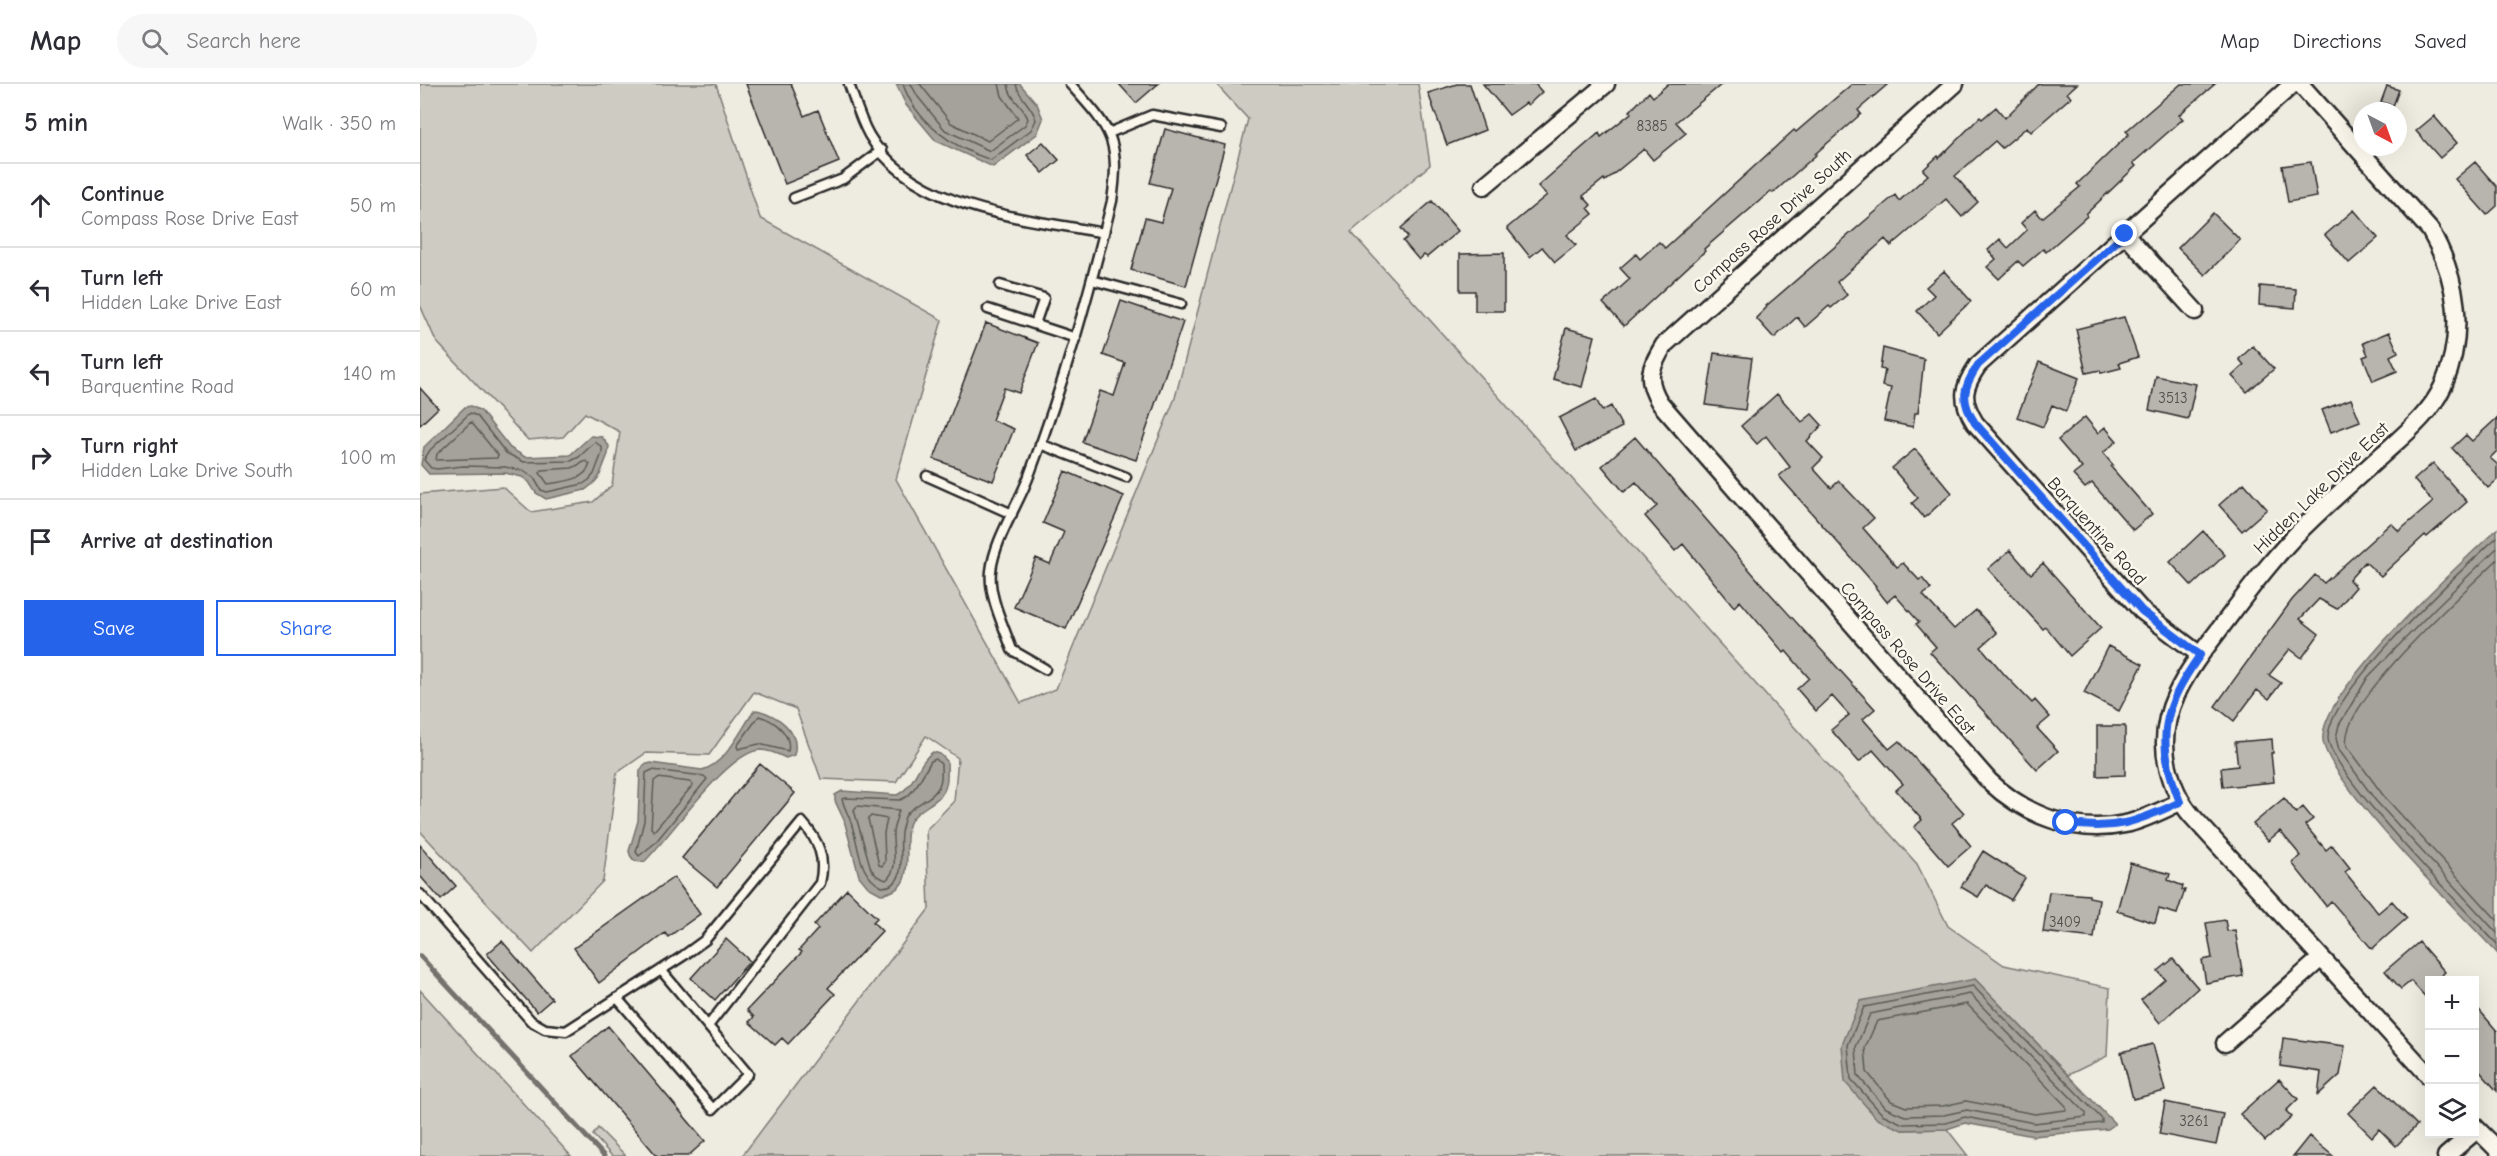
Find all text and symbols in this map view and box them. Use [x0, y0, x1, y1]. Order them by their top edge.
search box [117, 14, 537, 68]
text: Map [30, 25, 81, 57]
icon: search [138, 25, 171, 58]
text: Search here [186, 28, 301, 54]
text: Map [2220, 29, 2260, 53]
text: Directions [2293, 29, 2382, 53]
text: Saved [2415, 29, 2467, 53]
north arrow [2353, 102, 2407, 156]
text: 5 min [24, 108, 88, 138]
text: Walk · 350 m [282, 112, 396, 135]
house number: 8385 [1636, 117, 1668, 135]
street label: Compass Rose Drive South [1689, 145, 1856, 298]
text: Continue [81, 181, 164, 207]
icon: ahead [24, 189, 57, 222]
text: 50 m [350, 194, 396, 217]
text: Compass Rose Drive East [81, 207, 298, 230]
route end [2111, 220, 2137, 246]
text: Turn left [81, 265, 163, 291]
icon: left [24, 273, 57, 306]
text: 60 m [350, 278, 396, 301]
text: Hidden Lake Drive East [81, 291, 281, 314]
text: Turn left [81, 349, 163, 375]
icon: left [24, 357, 57, 390]
text: 140 m [343, 362, 396, 385]
text: Barquentine Road [81, 375, 234, 398]
house number: 3513 [2158, 389, 2188, 407]
street label: Hidden Lake Drive East [2249, 418, 2394, 558]
text: Turn right [81, 433, 178, 459]
icon: right [24, 441, 57, 474]
text: 100 m [341, 446, 396, 469]
text: Hidden Lake Drive South [81, 459, 293, 482]
street label: Barquentine Road [2043, 473, 2151, 590]
icon: arrive [24, 525, 57, 558]
text: Arrive at destination [81, 528, 273, 554]
street label: Compass Rose Drive East [1836, 578, 1980, 740]
button: Save [24, 600, 204, 656]
button: Share [216, 600, 396, 656]
route start [2052, 809, 2078, 835]
house number: 3409 [2049, 913, 2081, 931]
map controls [2425, 976, 2479, 1138]
button: + [2425, 976, 2479, 1030]
button: − [2425, 1030, 2479, 1084]
button: layers [2425, 1084, 2479, 1138]
house number: 3261 [2179, 1112, 2209, 1130]

